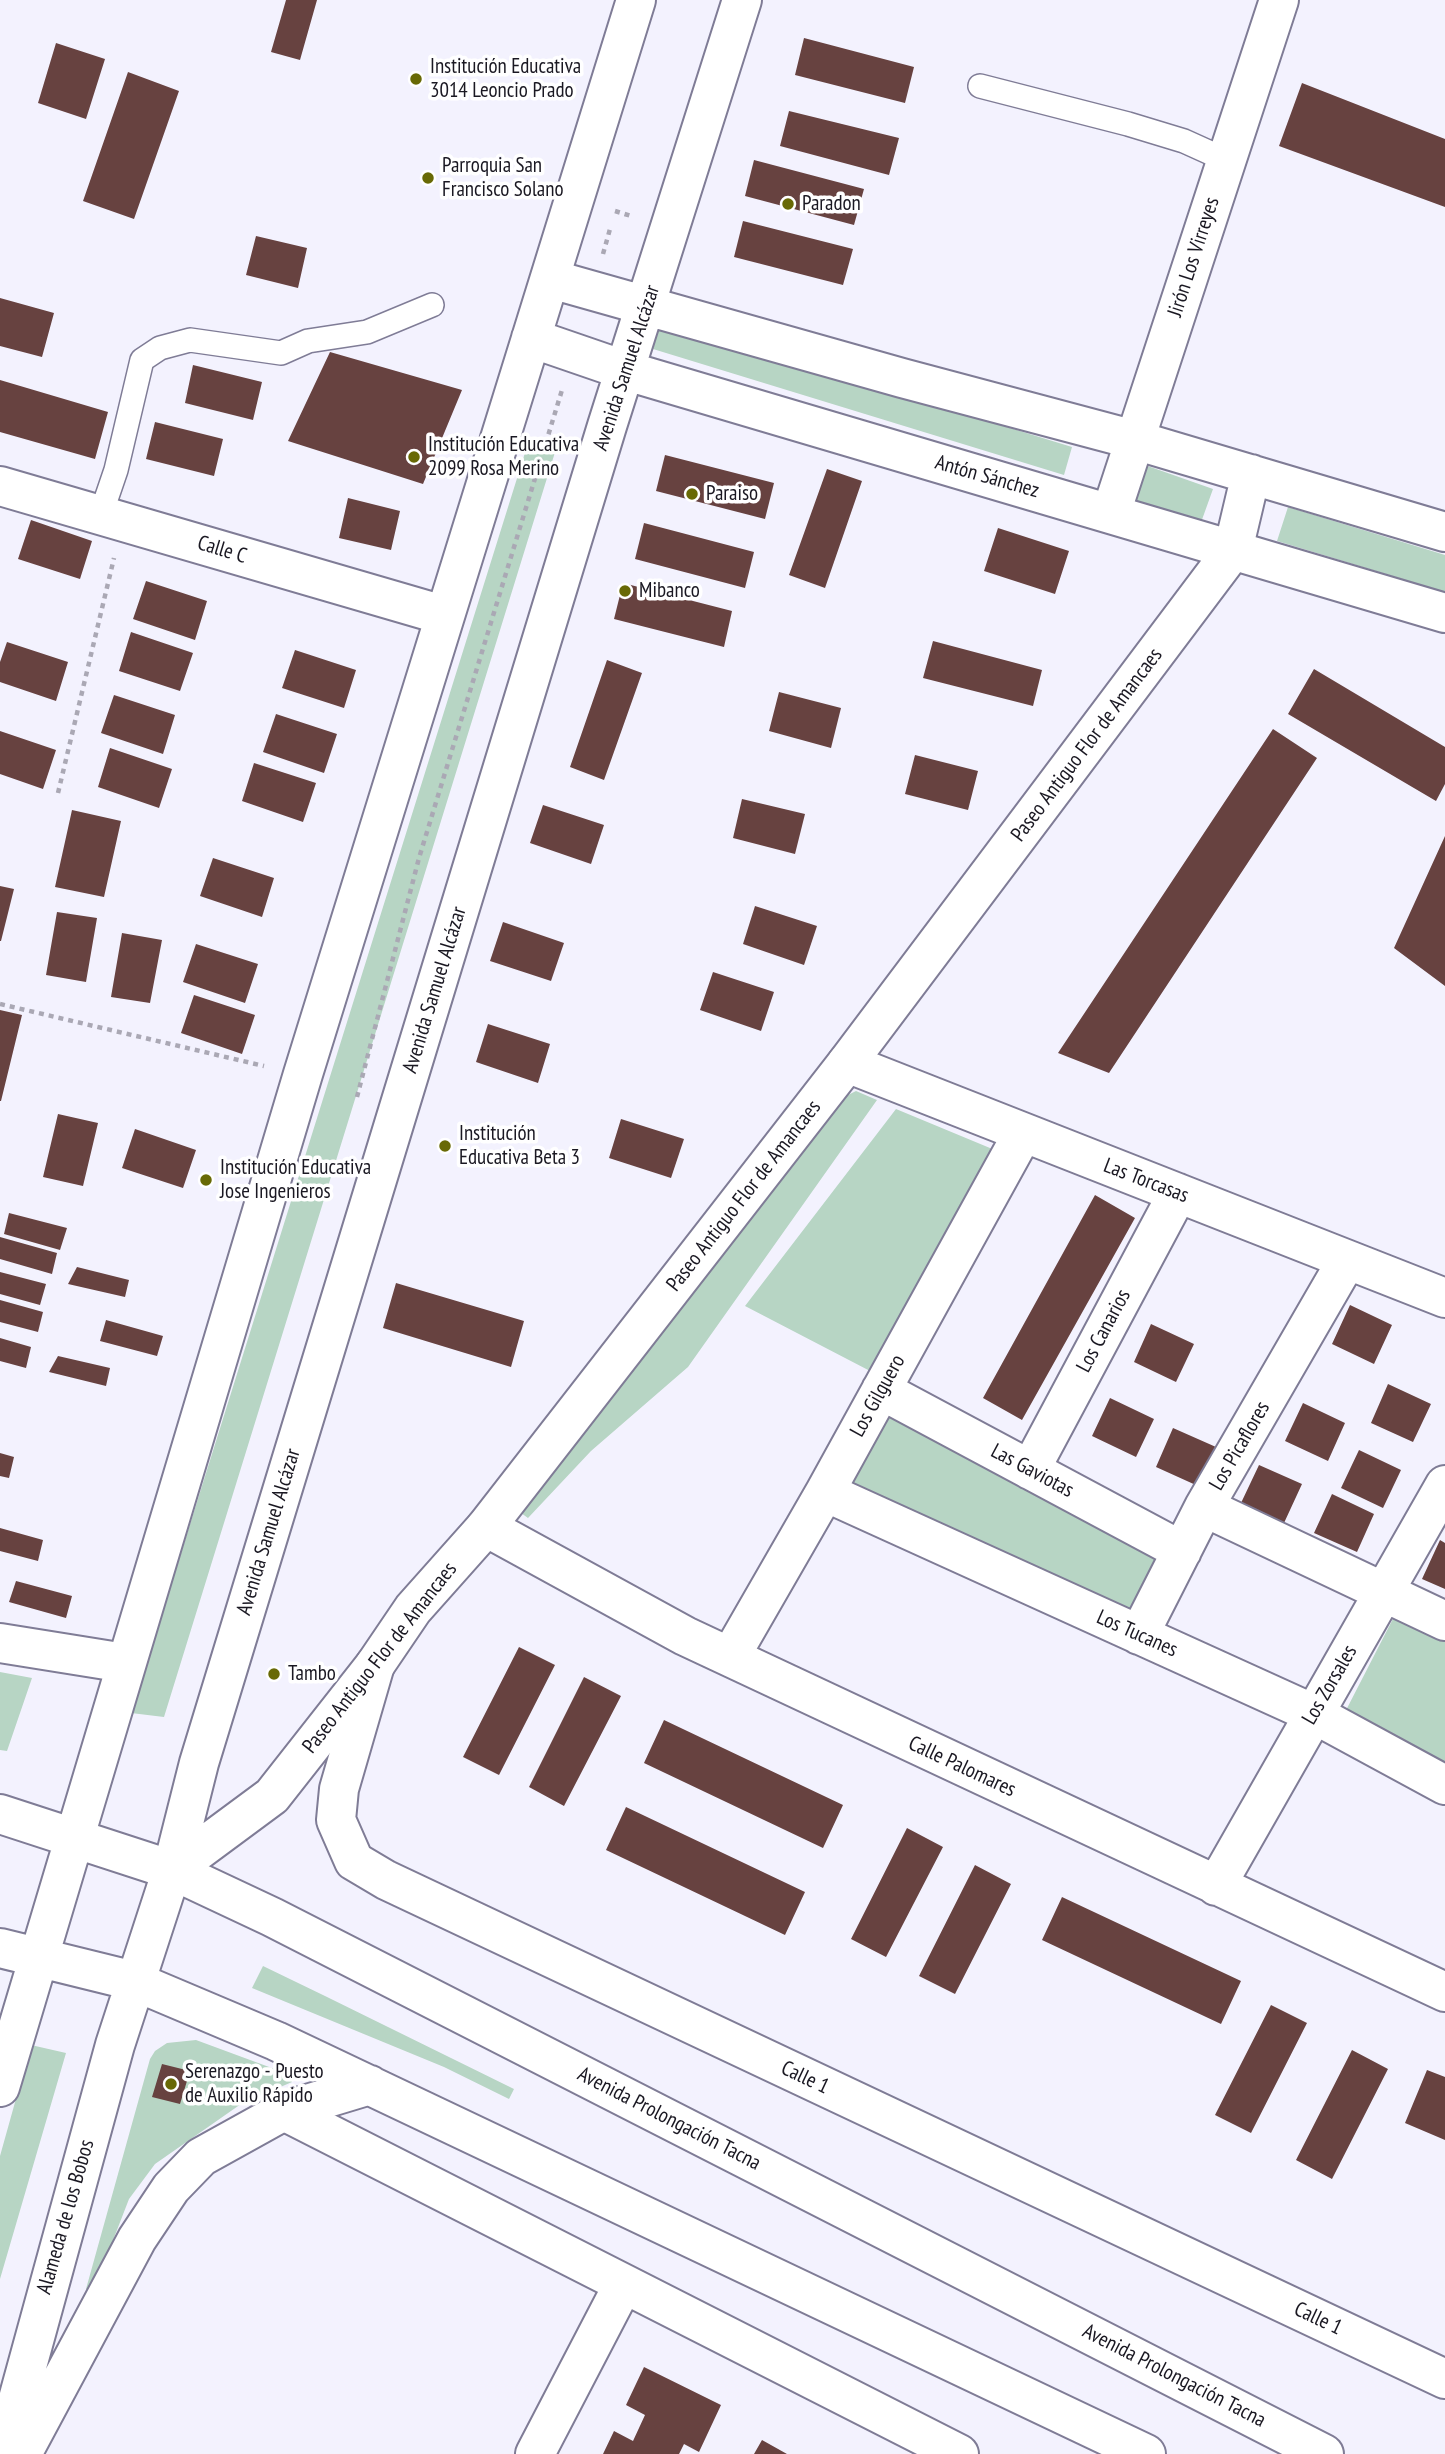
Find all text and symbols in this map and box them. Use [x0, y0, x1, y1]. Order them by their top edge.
place label: Institución Educativa 3014 Leoncio Prado [430, 54, 581, 104]
marker: Institución Educativa 3014 Leoncio Prado [408, 71, 424, 87]
place label: Parroquia San Francisco Solano [442, 153, 563, 203]
marker: Parroquia San Francisco Solano [420, 170, 436, 186]
place label: Paradon [802, 191, 861, 217]
street label: Jirón Los Virreyes [1163, 194, 1225, 320]
marker: Paradon [780, 196, 796, 212]
street label: Avenida Samuel Alcázar [588, 282, 666, 454]
place label: Institución Educativa 2099 Rosa Merino [428, 432, 579, 482]
marker: Institución Educativa 2099 Rosa Merino [406, 449, 422, 465]
street label: Antón Sánchez [932, 450, 1042, 504]
place label: Paraiso [706, 481, 758, 507]
marker: Paraiso [684, 486, 700, 502]
street label: Calle C [194, 531, 250, 569]
place label: Mibanco [639, 578, 700, 604]
marker: Mibanco [617, 583, 633, 599]
street label: Paseo Antiguo Flor de Amancaes [1006, 643, 1168, 847]
street label: Avenida Samuel Alcázar [398, 904, 472, 1076]
street label: Paseo Antiguo Flor de Amancaes [662, 1095, 826, 1297]
place label: Institución Educativa Beta 3 [459, 1121, 580, 1171]
marker: Institución Educativa Beta 3 [437, 1138, 453, 1154]
street label: Las Torcasas [1100, 1153, 1192, 1209]
place label: Institución Educativa Jose Ingenieros [220, 1155, 371, 1205]
marker: Institución Educativa Jose Ingenieros [198, 1172, 214, 1188]
street label: Los Canarios [1072, 1285, 1136, 1377]
street label: Los Gilguero [845, 1351, 911, 1441]
street label: Los Picaflores [1204, 1397, 1276, 1495]
street label: Las Gaviotas [986, 1439, 1078, 1503]
street label: Avenida Samuel Alcázar [232, 1446, 306, 1618]
street label: Paseo Antiguo Flor de Amancaes [298, 1557, 462, 1759]
street label: Los Tucanes [1093, 1605, 1181, 1663]
street label: Los Zorsales [1297, 1641, 1363, 1729]
place label: Tambo [288, 1661, 336, 1687]
marker: Tambo [266, 1666, 282, 1682]
street label: Calle Palomares [904, 1731, 1020, 1803]
street label: Calle 1 [777, 2056, 833, 2100]
place label: Serenazgo - Puesto de Auxilio Rápido [185, 2059, 324, 2109]
street label: Avenida Prolongación Tacna [573, 2062, 765, 2176]
marker: Serenazgo - Puesto de Auxilio Rápido [163, 2076, 179, 2092]
street label: Alameda de los Bobos [32, 2137, 100, 2297]
street label: Calle 1 [1290, 2297, 1346, 2341]
street label: Avenida Prolongación Tacna [1078, 2319, 1270, 2433]

